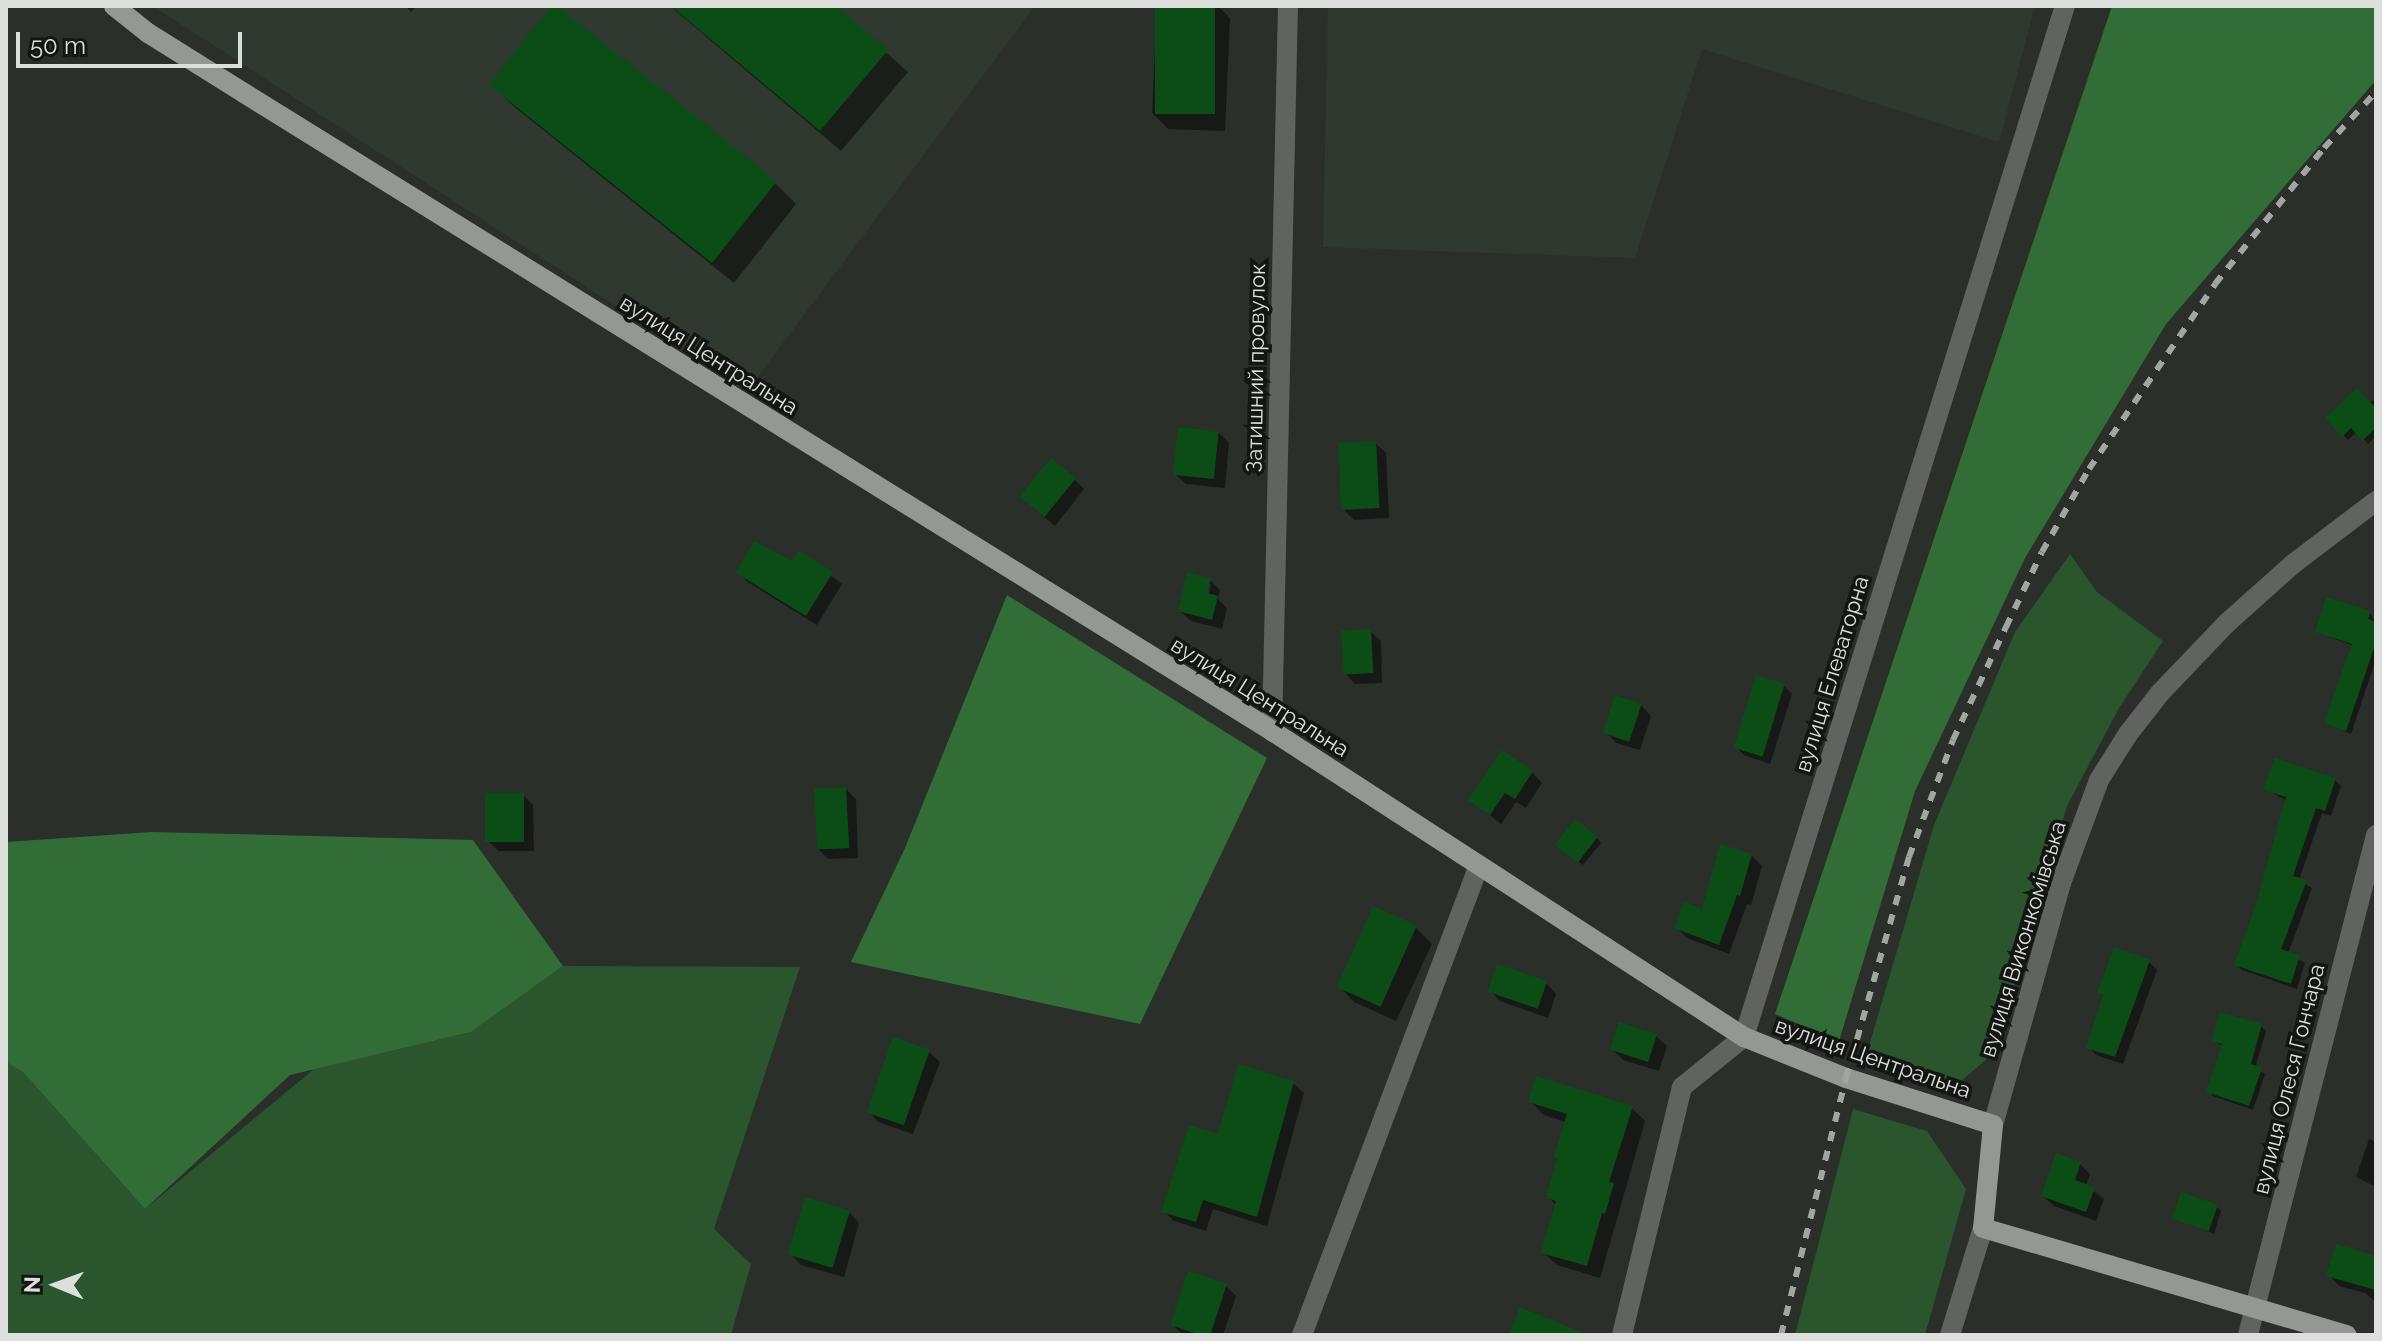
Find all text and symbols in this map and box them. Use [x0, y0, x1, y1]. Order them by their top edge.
scale bar [20, 16, 246, 66]
text: 50 m [30, 31, 86, 60]
street label: Затишний провулок [1241, 263, 1271, 473]
street label: вулиця Центральна [615, 289, 803, 421]
street label: вулиця Елеваторна [1790, 573, 1874, 775]
street label: вулиця Центральна [1166, 631, 1354, 763]
street label: вулиця Виконкомівська [1974, 818, 2072, 1060]
street label: вулиця Олеся Гончара [2248, 961, 2330, 1197]
street label: вулиця Центральна [1772, 1012, 1974, 1104]
north arrow [16, 1245, 96, 1325]
text: N [19, 1276, 45, 1293]

